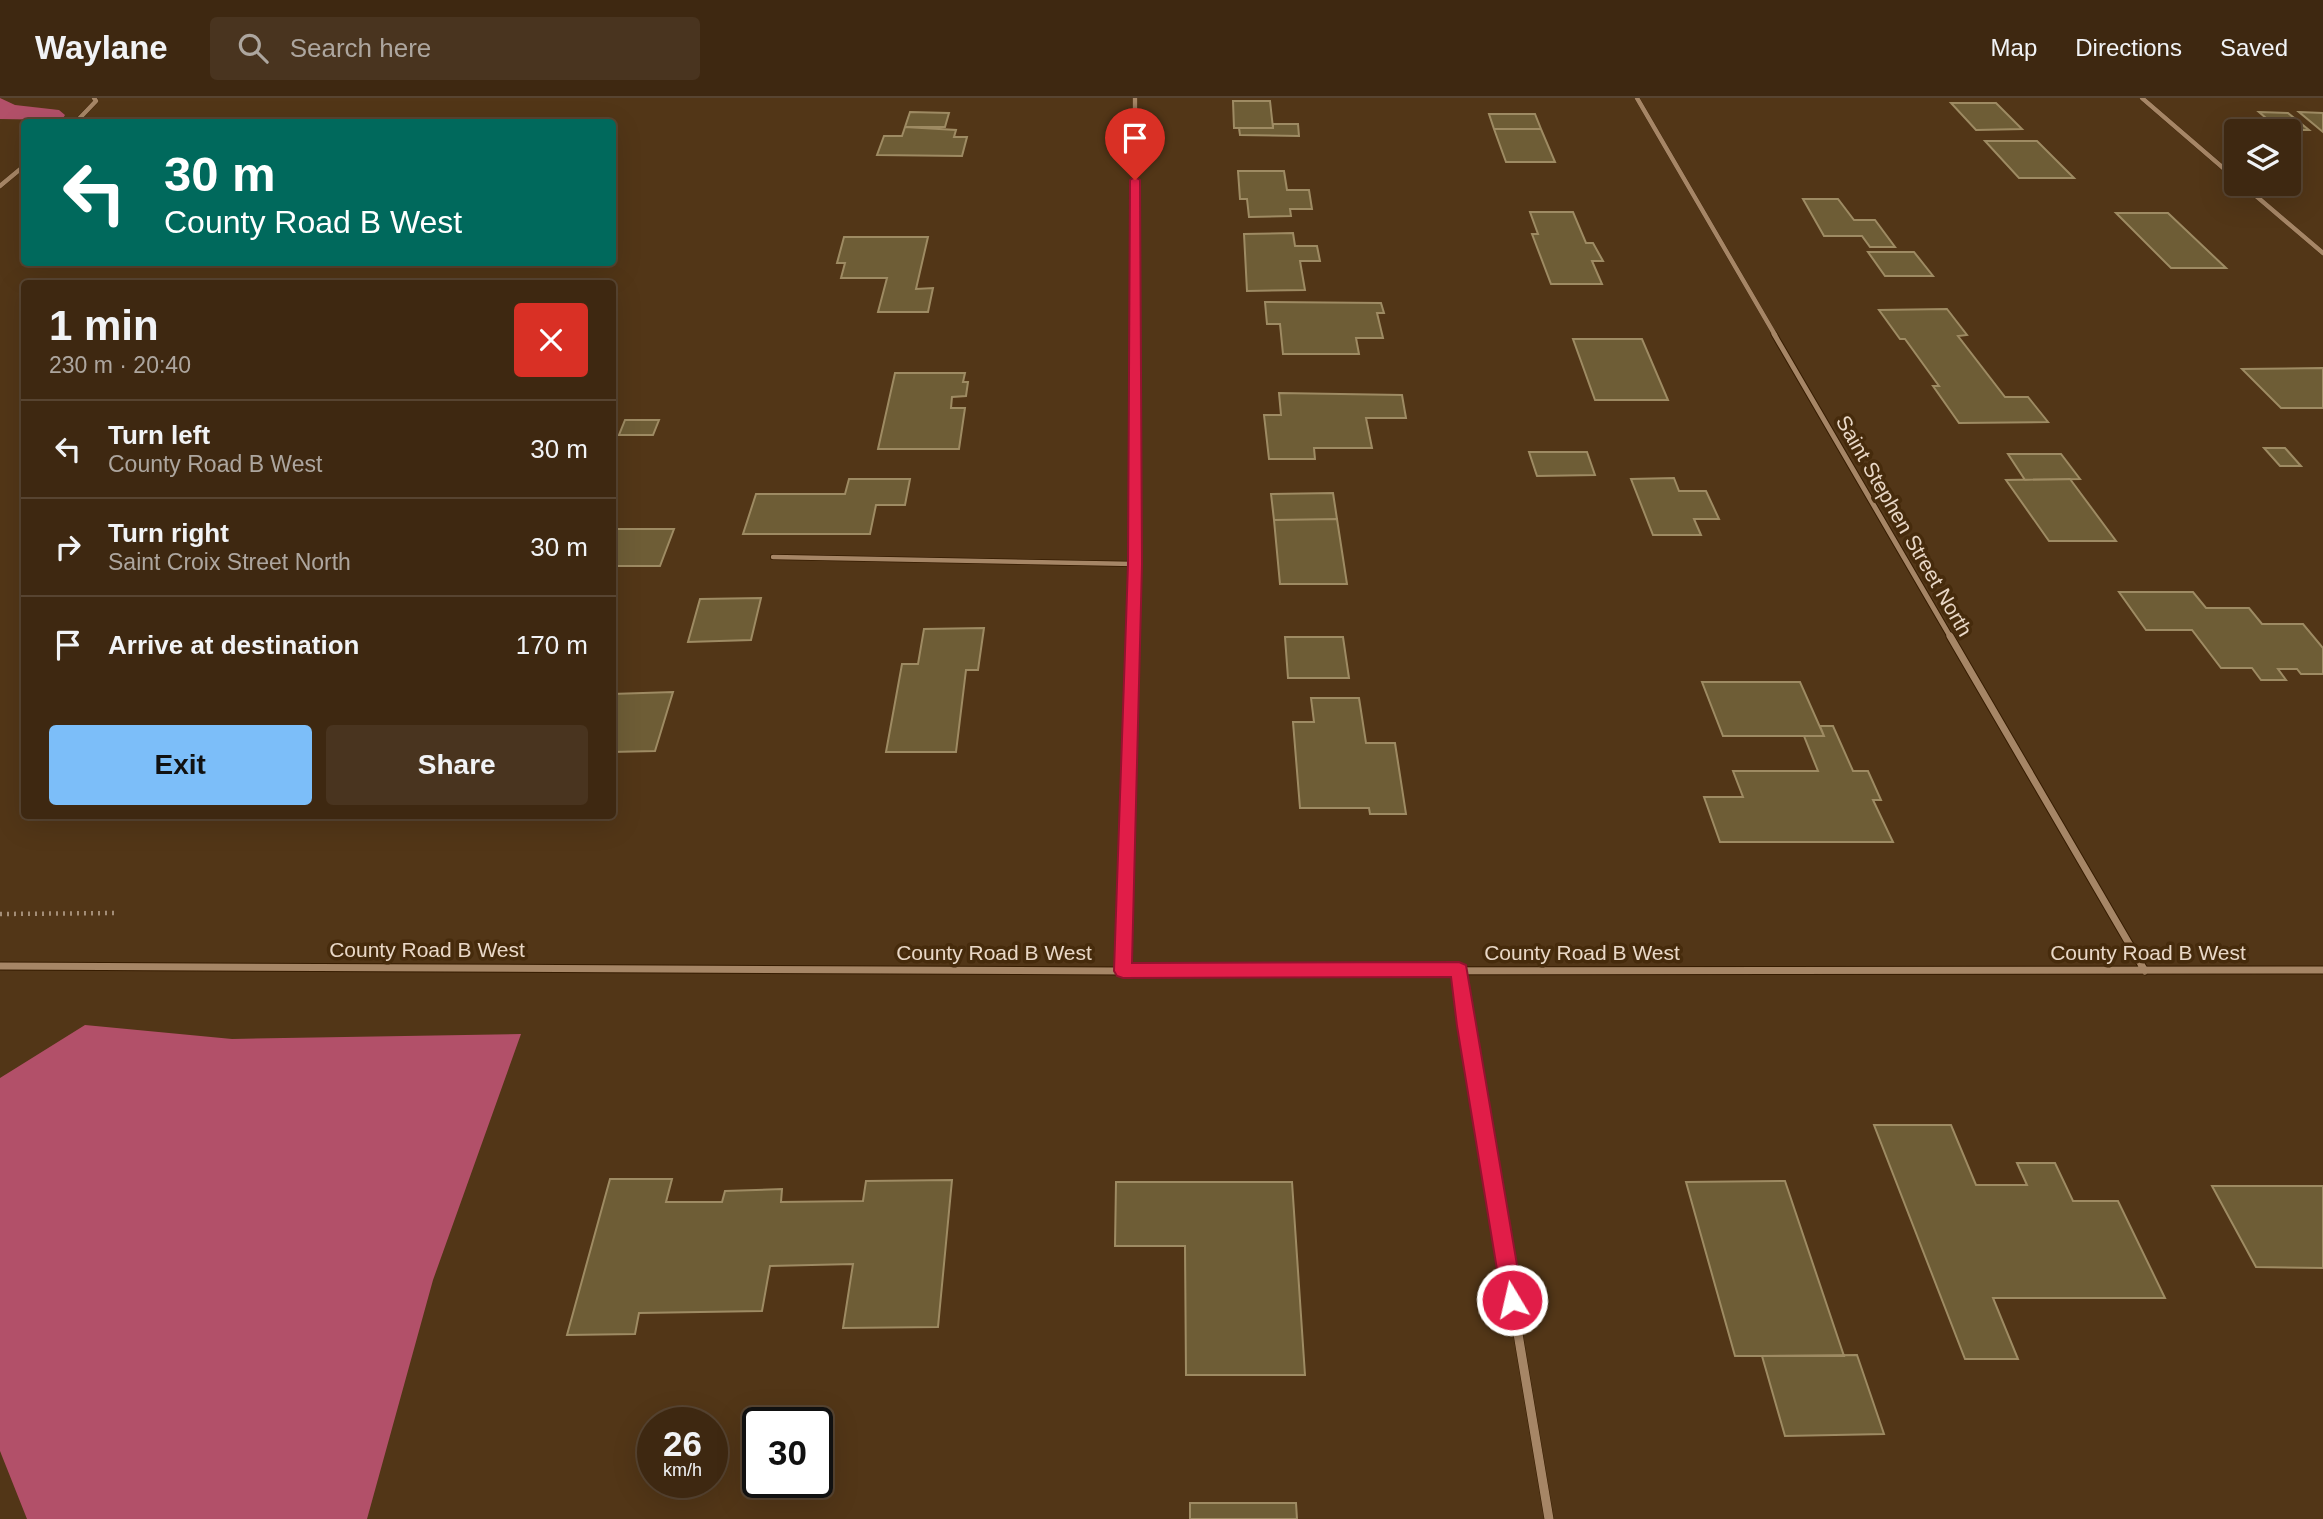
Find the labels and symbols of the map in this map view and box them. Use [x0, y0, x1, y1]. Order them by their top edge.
pin [1105, 108, 1165, 180]
street label: Saint Stephen Street North [1832, 411, 1977, 640]
street label: County Road B West [329, 938, 525, 961]
street label: County Road B West [896, 941, 1092, 964]
street label: County Road B West [1484, 941, 1680, 964]
street label: County Road B West [2050, 941, 2246, 964]
position arrow [1475, 1263, 1549, 1337]
speed limit sign: 30 [742, 1407, 833, 1498]

